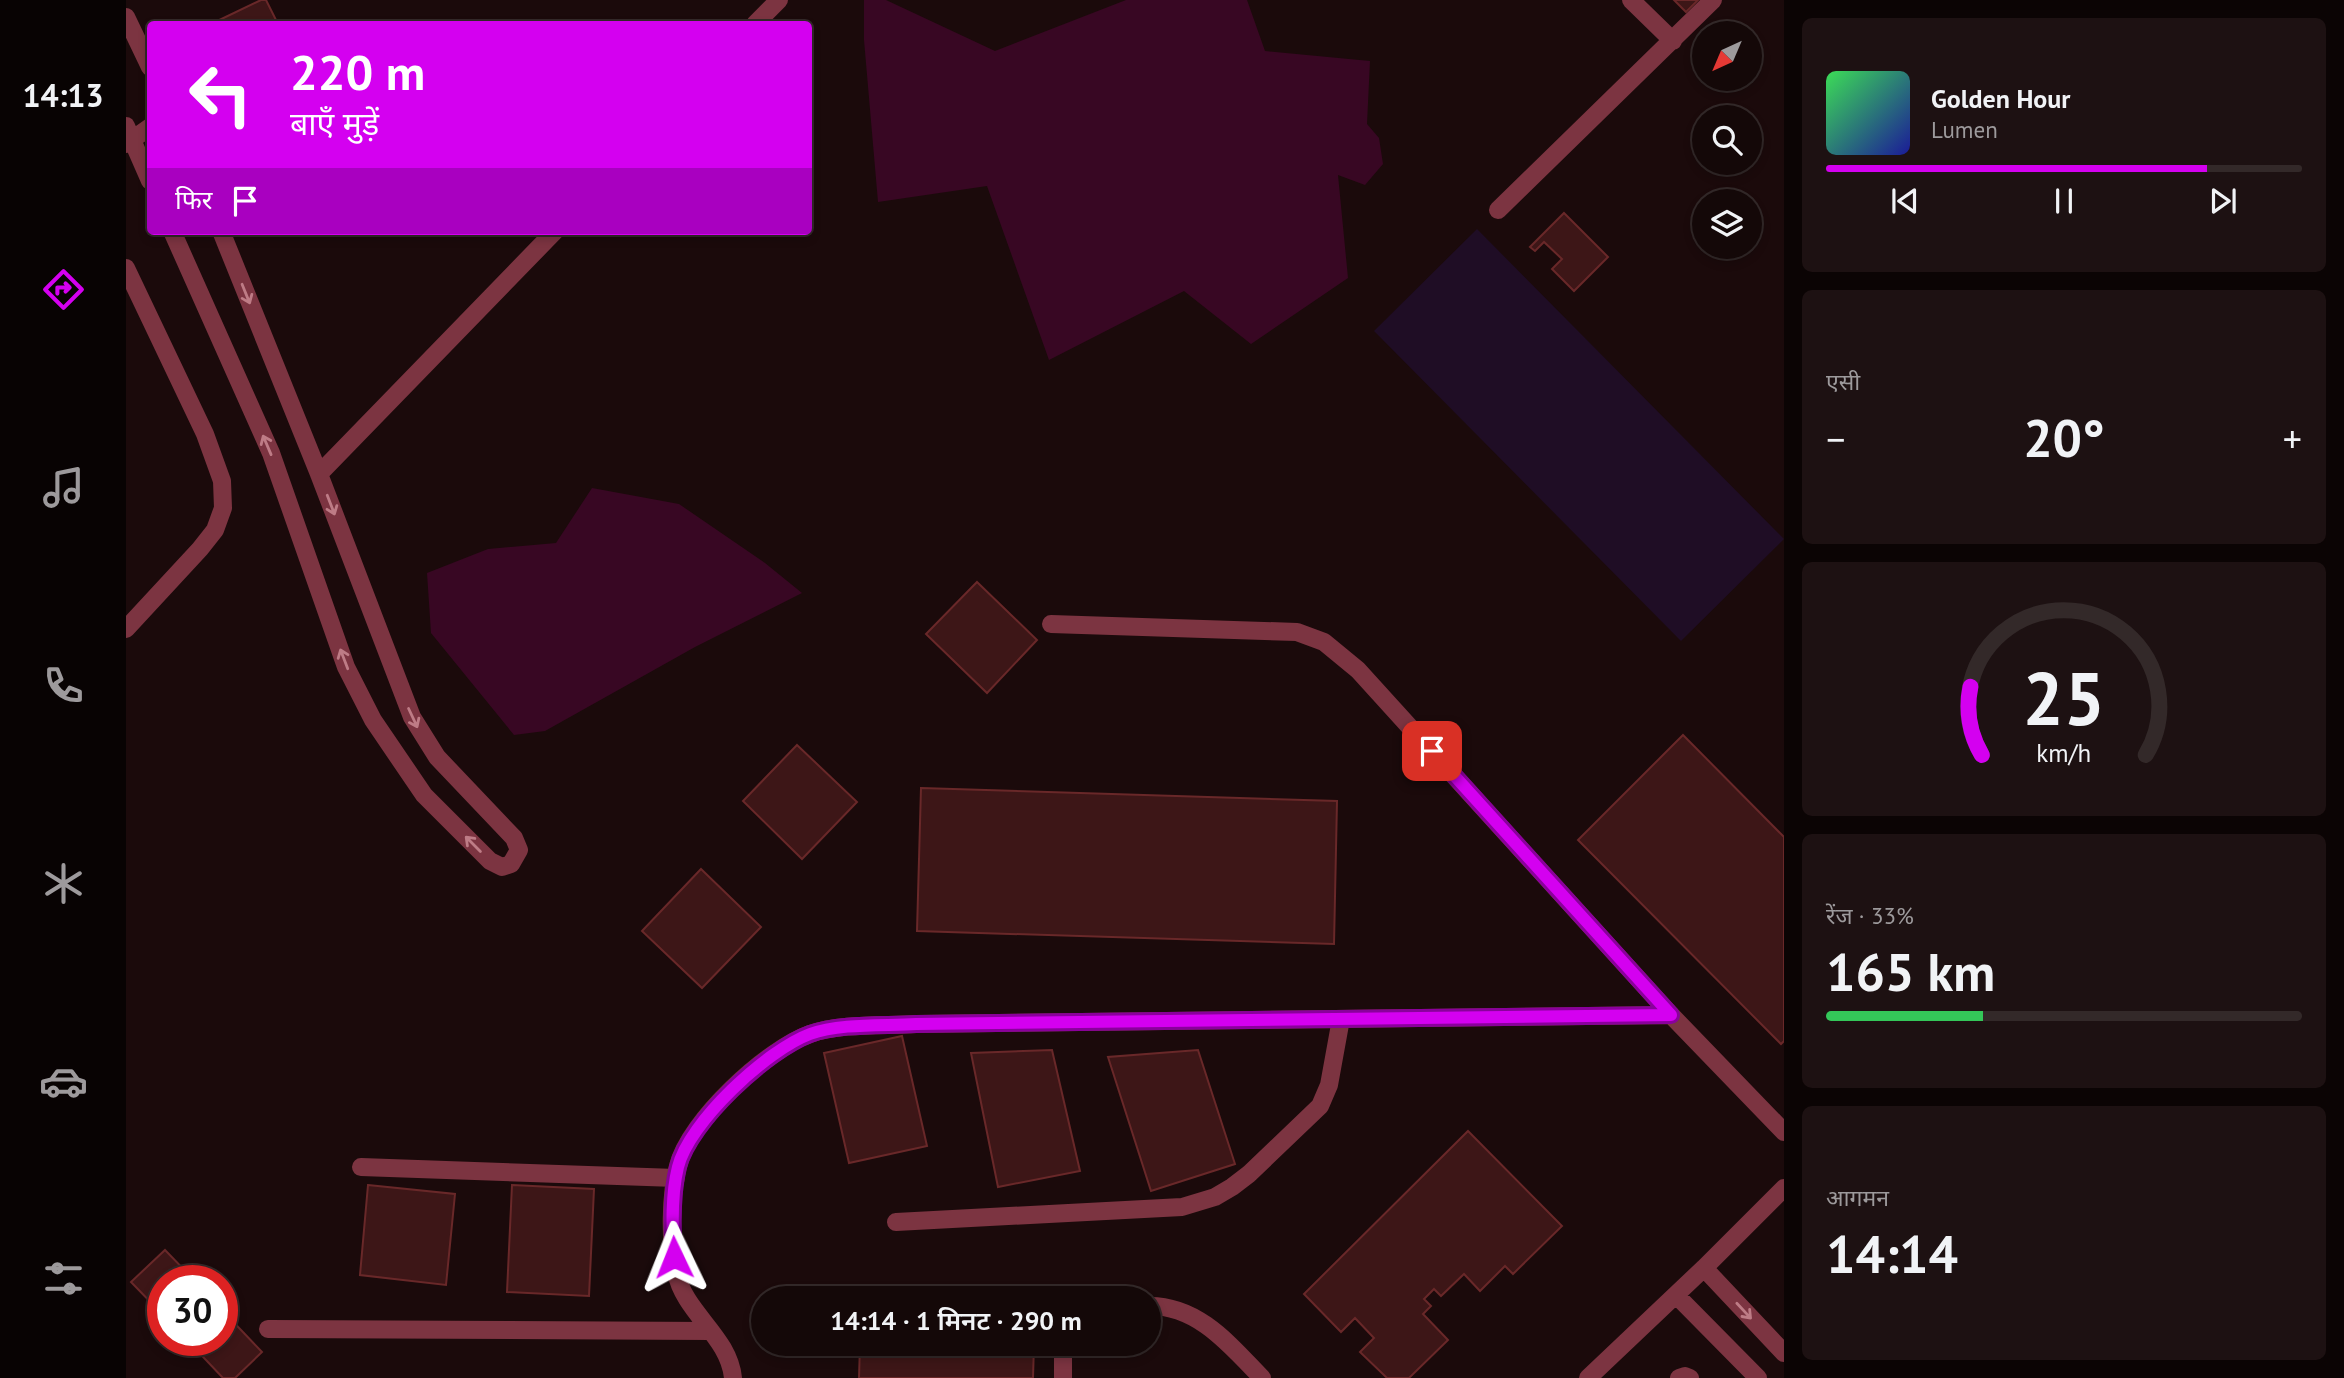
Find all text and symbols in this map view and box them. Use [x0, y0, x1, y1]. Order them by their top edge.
north arrow [1692, 21, 1762, 91]
map controls [1692, 21, 1762, 259]
text: 220 m [290, 40, 425, 104]
icon: left [175, 49, 266, 140]
text: 14:13 [22, 74, 104, 116]
text: Golden Hour [1931, 82, 2070, 115]
text: बाएँ मुड़ें [290, 102, 379, 144]
button: search [1692, 105, 1762, 175]
text: Lumen [1931, 115, 1998, 144]
icon: arrive [226, 182, 264, 220]
icon: previous [1886, 182, 1924, 220]
icon: pause [2045, 182, 2083, 220]
icon: next [2204, 182, 2242, 220]
text: फिर [175, 183, 212, 216]
button: layers [1692, 189, 1762, 259]
icon: directions [39, 265, 88, 314]
one-way arrow [241, 283, 254, 305]
text: एसी [1826, 367, 1860, 396]
text: 20° [2023, 404, 2105, 471]
text: − [1826, 414, 1845, 463]
text: + [2283, 414, 2302, 463]
one-way arrow [260, 435, 273, 456]
icon: music [39, 463, 88, 512]
one-way arrow [326, 494, 339, 516]
one-way arrow [337, 648, 349, 670]
text: 25 [2023, 651, 2105, 745]
icon: phone [39, 661, 88, 710]
one-way arrow [407, 706, 420, 728]
pin [1402, 721, 1462, 781]
icon: arrive [1413, 732, 1451, 770]
text: km/h [2037, 737, 2091, 769]
one-way arrow [465, 835, 482, 852]
icon: climate [39, 859, 88, 908]
text: रेंज · 33% [1826, 901, 1914, 930]
text: 165 km [1826, 938, 1995, 1005]
icon: car [39, 1057, 88, 1106]
text: आगमन [1826, 1183, 1889, 1212]
position arrow [637, 1220, 711, 1294]
text: 14:14 [1826, 1220, 1958, 1287]
icon: filters [39, 1254, 88, 1303]
speed limit sign: 30 [147, 1265, 238, 1356]
one-way arrow [1736, 1302, 1753, 1319]
text: 14:14 · 1 मिनट · 290 m [830, 1304, 1082, 1337]

